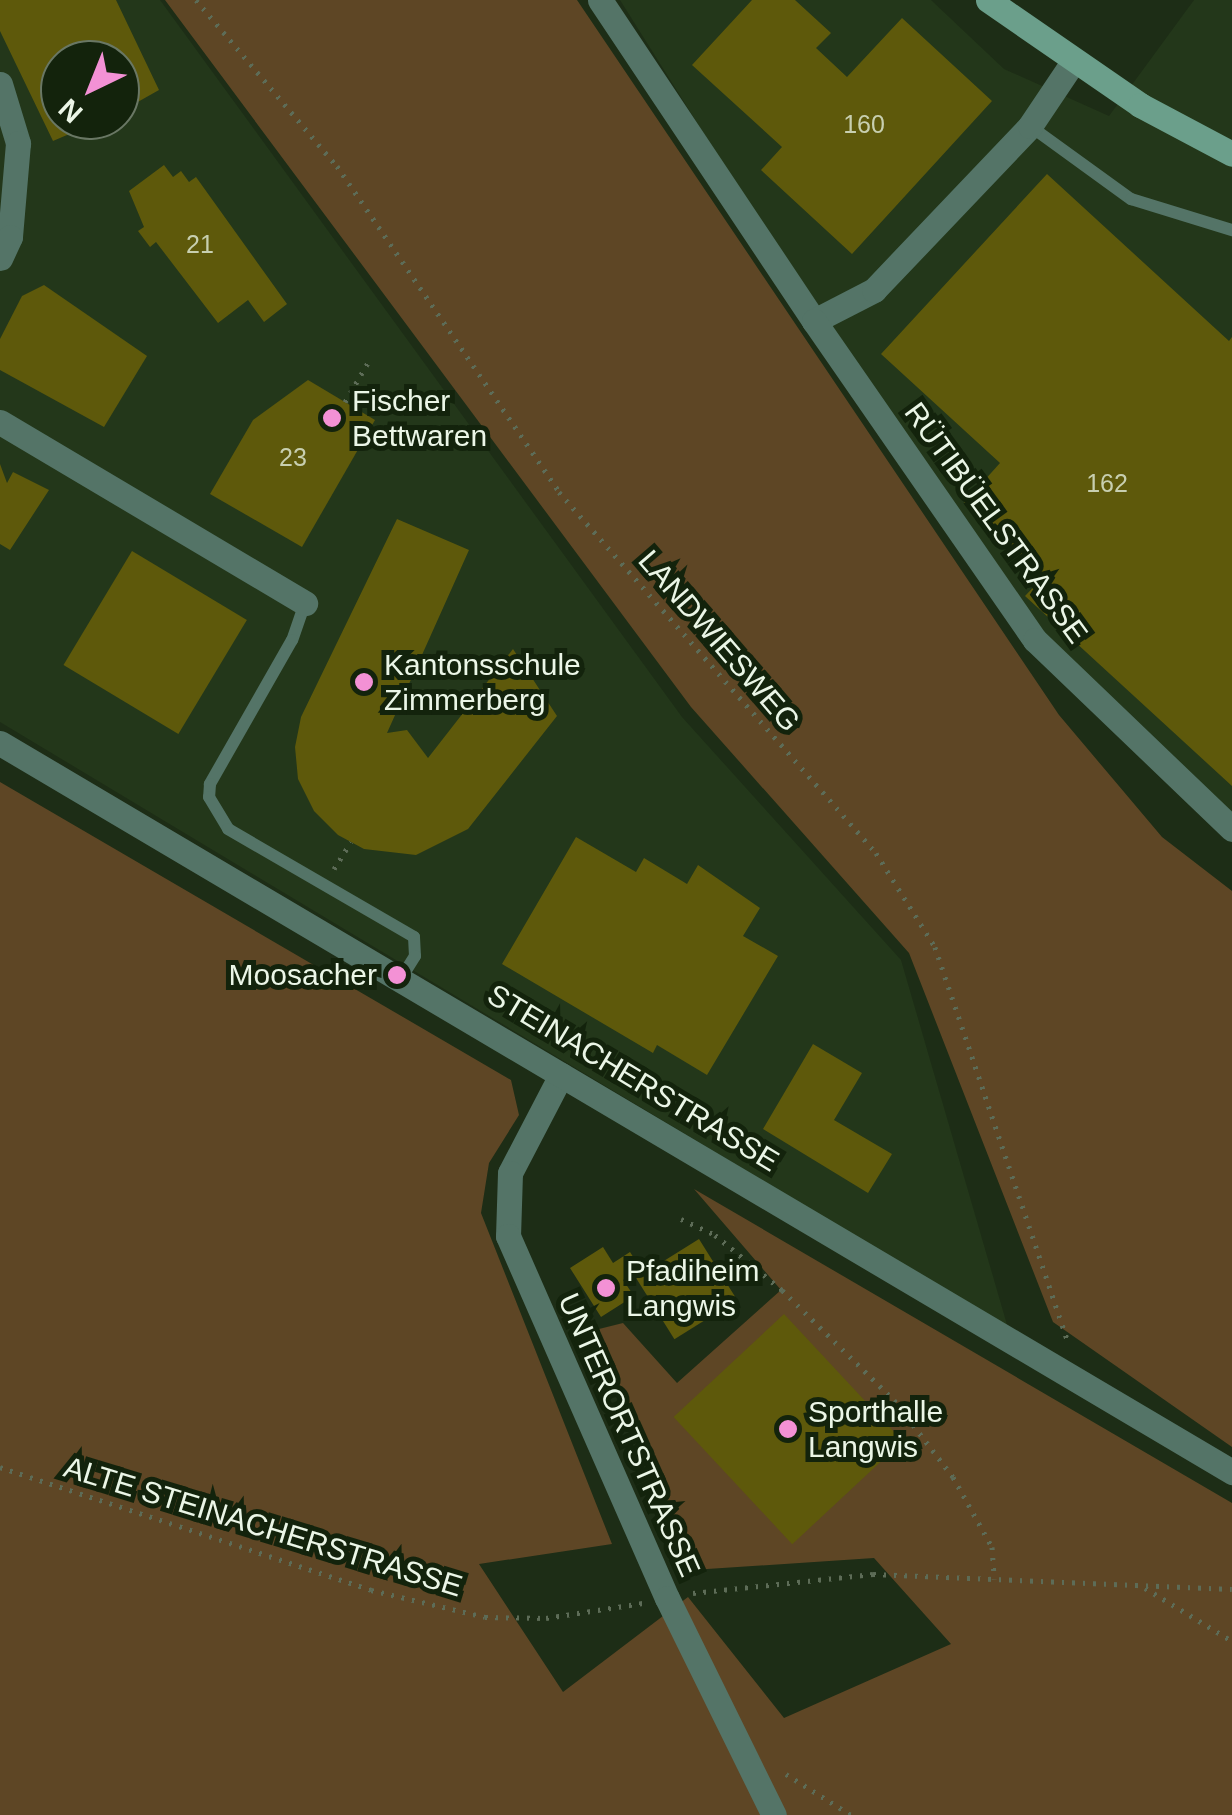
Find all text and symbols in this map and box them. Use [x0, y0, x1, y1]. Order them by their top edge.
north arrow [40, 40, 140, 140]
text: N [53, 93, 89, 129]
house number: 160 [843, 109, 885, 139]
house number: 21 [186, 229, 214, 259]
place label: Fischer Bettwaren [352, 383, 487, 454]
street label: RÜTIBÜELSTRASSE [897, 396, 1095, 650]
marker: Fischer Bettwaren [321, 407, 343, 429]
house number: 23 [279, 442, 307, 472]
house number: 162 [1086, 468, 1128, 498]
street label: LANDWIESWEG [631, 543, 807, 739]
place label: Kantonsschule Zimmerberg [384, 647, 581, 718]
marker: Kantonsschule Zimmerberg [353, 671, 375, 693]
place label: Moosacher [229, 957, 377, 993]
marker: Moosacher [386, 964, 408, 986]
street label: STEINACHERSTRASSE [481, 977, 785, 1179]
place label: Pfadiheim Langwis [626, 1253, 759, 1324]
marker: Pfadiheim Langwis [595, 1277, 617, 1299]
street label: UNTERORTSTRASSE [550, 1288, 708, 1582]
place label: Sporthalle Langwis [808, 1394, 943, 1464]
marker: Sporthalle Langwis [777, 1418, 799, 1440]
street label: ALTE STEINACHERSTRASSE [60, 1449, 466, 1605]

